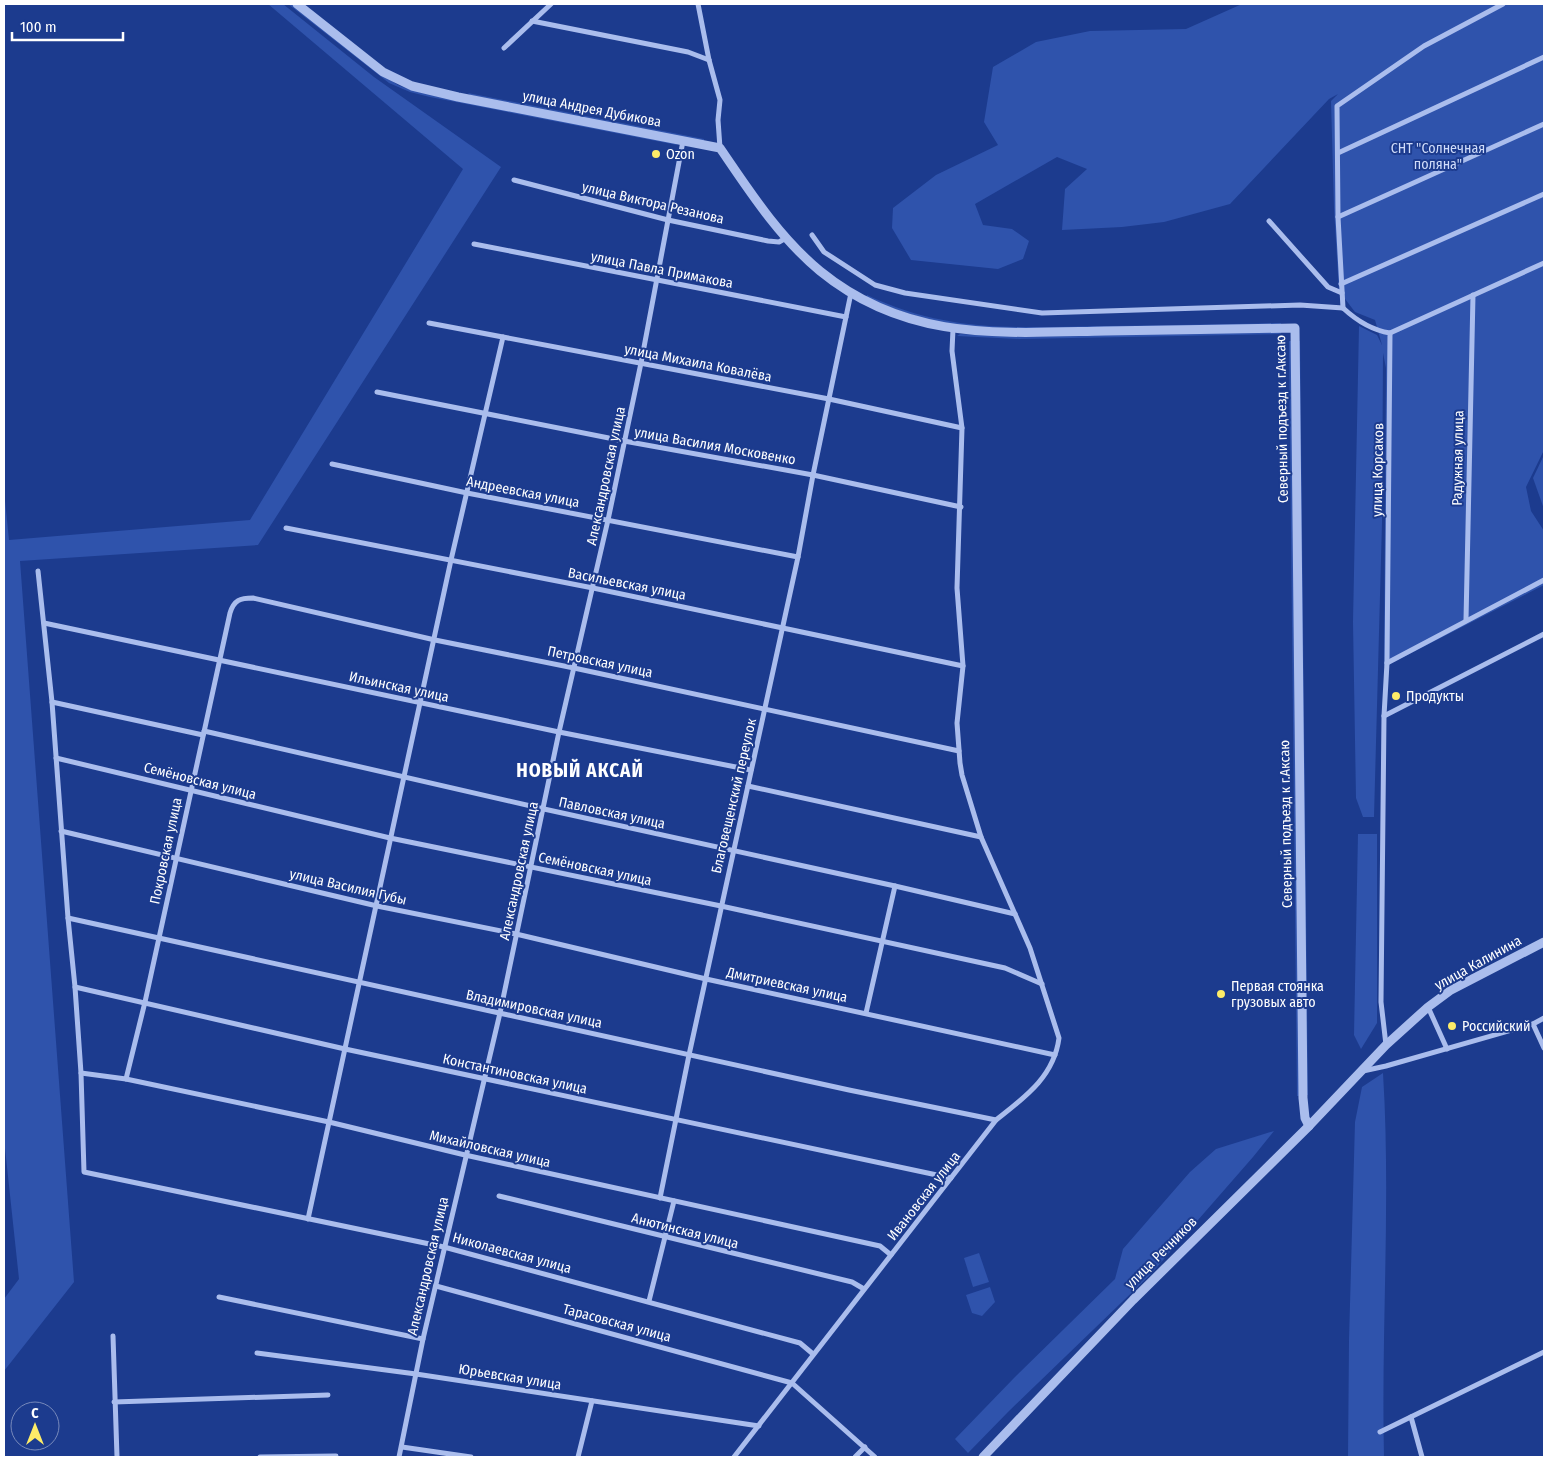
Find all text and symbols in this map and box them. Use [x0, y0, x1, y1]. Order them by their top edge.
scale bar [12, 10, 124, 42]
text: 100 m [20, 18, 57, 36]
street label: улица Андрея Дубикова [521, 87, 663, 131]
park label: СНТ "Солнечная поляна" [1391, 140, 1485, 173]
place label: Ozon [666, 146, 695, 163]
marker: Ozon [650, 148, 662, 160]
street label: улица Виктора Резанова [580, 178, 726, 228]
street label: улица Павла Примакова [590, 248, 735, 292]
street label: Северный подъезд к г.Аксаю [1272, 335, 1292, 503]
street label: улица Михаила Ковалёва [623, 340, 773, 386]
street label: Александровская улица [583, 405, 629, 547]
street label: Радужная улица [1449, 410, 1467, 506]
street label: улица Василия Московенко [633, 423, 797, 469]
street label: улица Корсаков [1369, 423, 1387, 517]
street label: Андреевская улица [465, 473, 581, 511]
street label: Васильевская улица [566, 564, 688, 604]
street label: Петровская улица [546, 643, 654, 681]
street label: Ильинская улица [348, 668, 451, 706]
place label: Продукты [1406, 688, 1464, 705]
marker: Продукты [1390, 690, 1402, 702]
street label: Благовещенский переулок [708, 716, 760, 875]
street label: Северный подъезд к г.Аксаю [1276, 740, 1296, 908]
district label: НОВЫЙ АКСАЙ [516, 758, 644, 782]
street label: Семёновская улица [142, 759, 258, 803]
street label: Павловская улица [557, 793, 667, 833]
street label: Покровская улица [146, 796, 186, 906]
street label: Александровская улица [496, 800, 542, 942]
street label: Семёновская улица [537, 849, 653, 889]
street label: улица Василия Губы [288, 865, 408, 909]
street label: улица Калинина [1432, 932, 1524, 994]
street label: Дмитриевская улица [724, 964, 849, 1006]
place label: Первая стоянка грузовых авто [1231, 978, 1324, 1011]
street label: Владимировская улица [464, 986, 604, 1032]
marker: Первая стоянка грузовых авто [1215, 988, 1227, 1000]
place label: Российский [1462, 1018, 1531, 1035]
marker: Российский [1446, 1020, 1458, 1032]
street label: Константиновская улица [441, 1050, 589, 1098]
street label: Михайловская улица [428, 1127, 552, 1171]
street label: Ивановская улица [884, 1148, 964, 1244]
street label: Александровская улица [404, 1195, 452, 1337]
street label: Анютинская улица [630, 1209, 740, 1253]
street label: улица Речников [1121, 1213, 1201, 1293]
street label: Николаевская улица [451, 1229, 573, 1277]
street label: Тарасовская улица [561, 1300, 673, 1346]
street label: Юрьевская улица [457, 1360, 563, 1394]
north arrow [10, 1401, 60, 1451]
text: С [31, 1405, 39, 1422]

